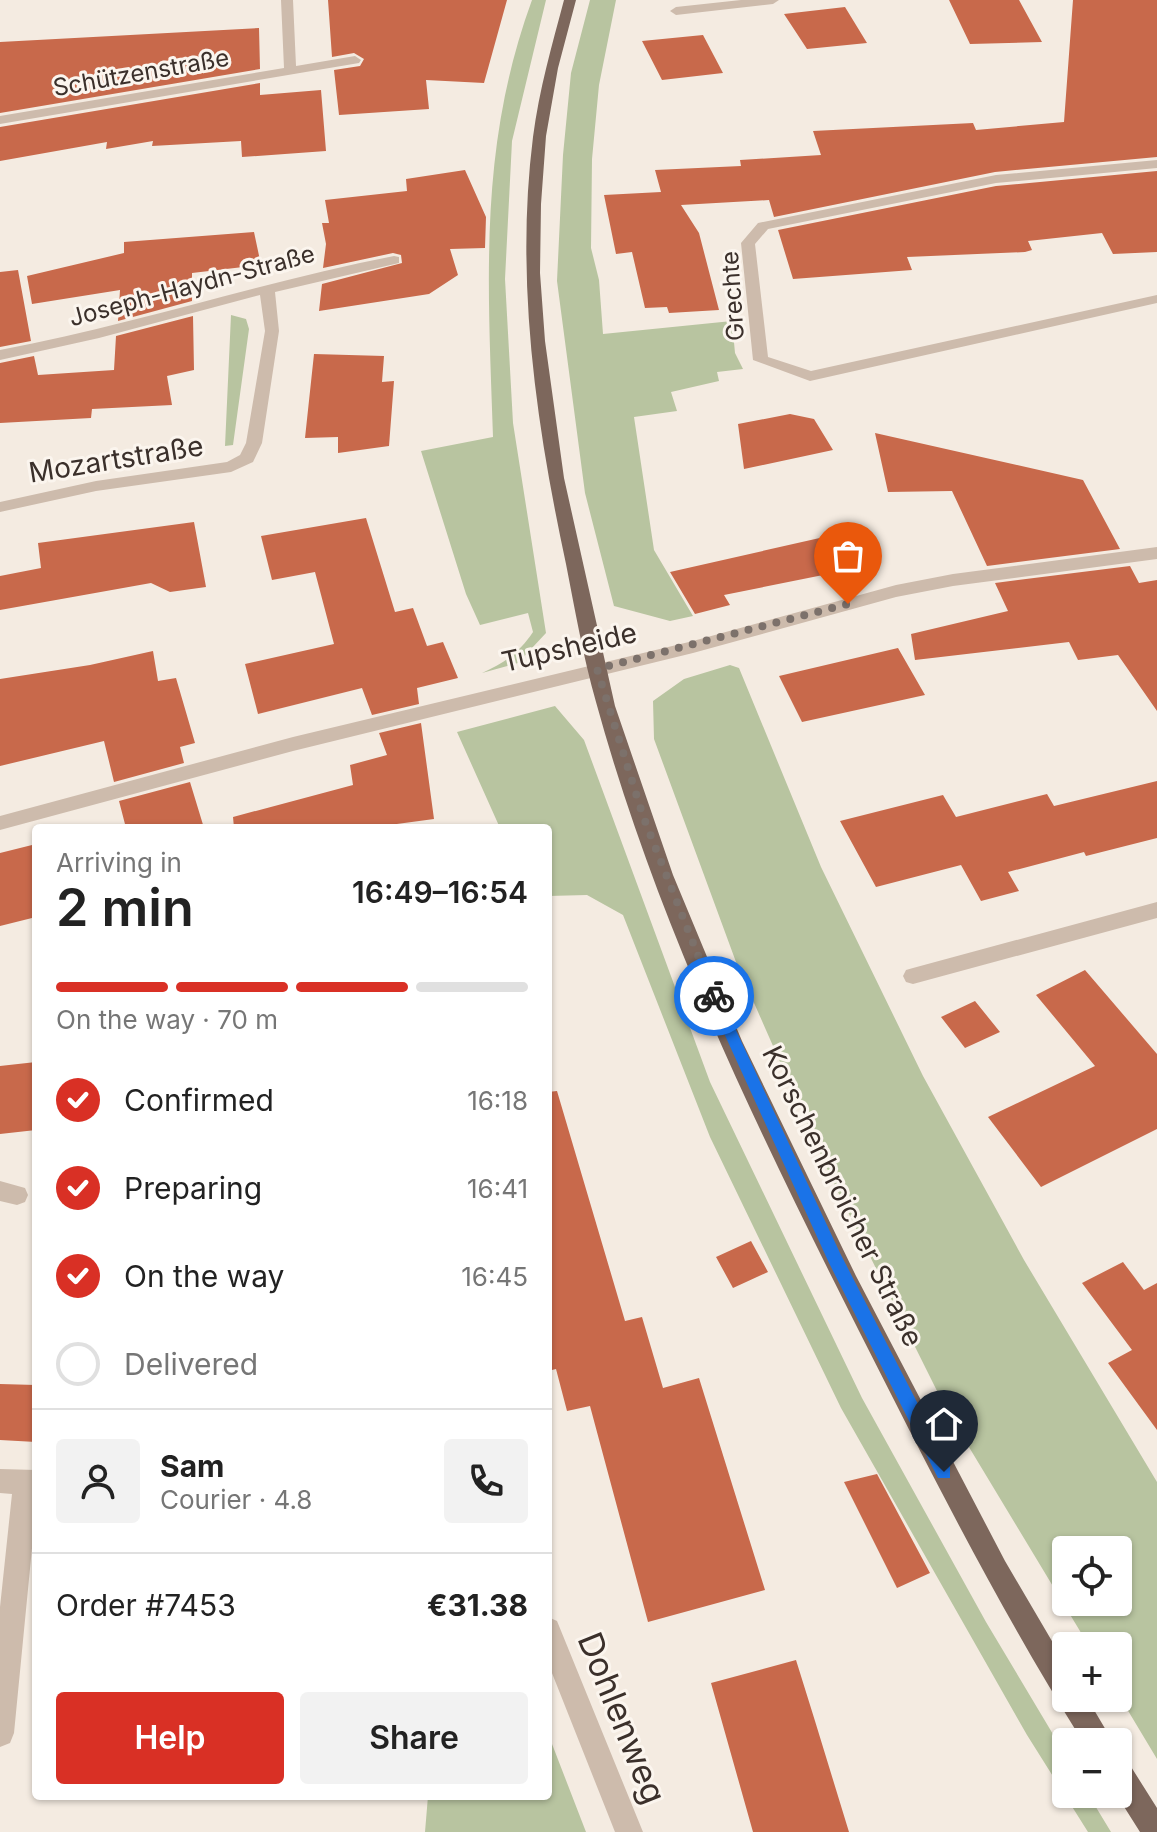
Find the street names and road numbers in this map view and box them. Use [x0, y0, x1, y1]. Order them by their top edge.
street label: Schützenstraße [51, 43, 231, 102]
street label: Joseph-Haydn-Straße [66, 239, 318, 332]
street label: Grechte [715, 250, 750, 342]
street label: Mozartstraße [26, 428, 206, 490]
street label: Tupsheide [498, 615, 640, 679]
street label: Korschenbroicher Straße [755, 1040, 931, 1352]
street label: Dohlenweg [570, 1626, 675, 1809]

